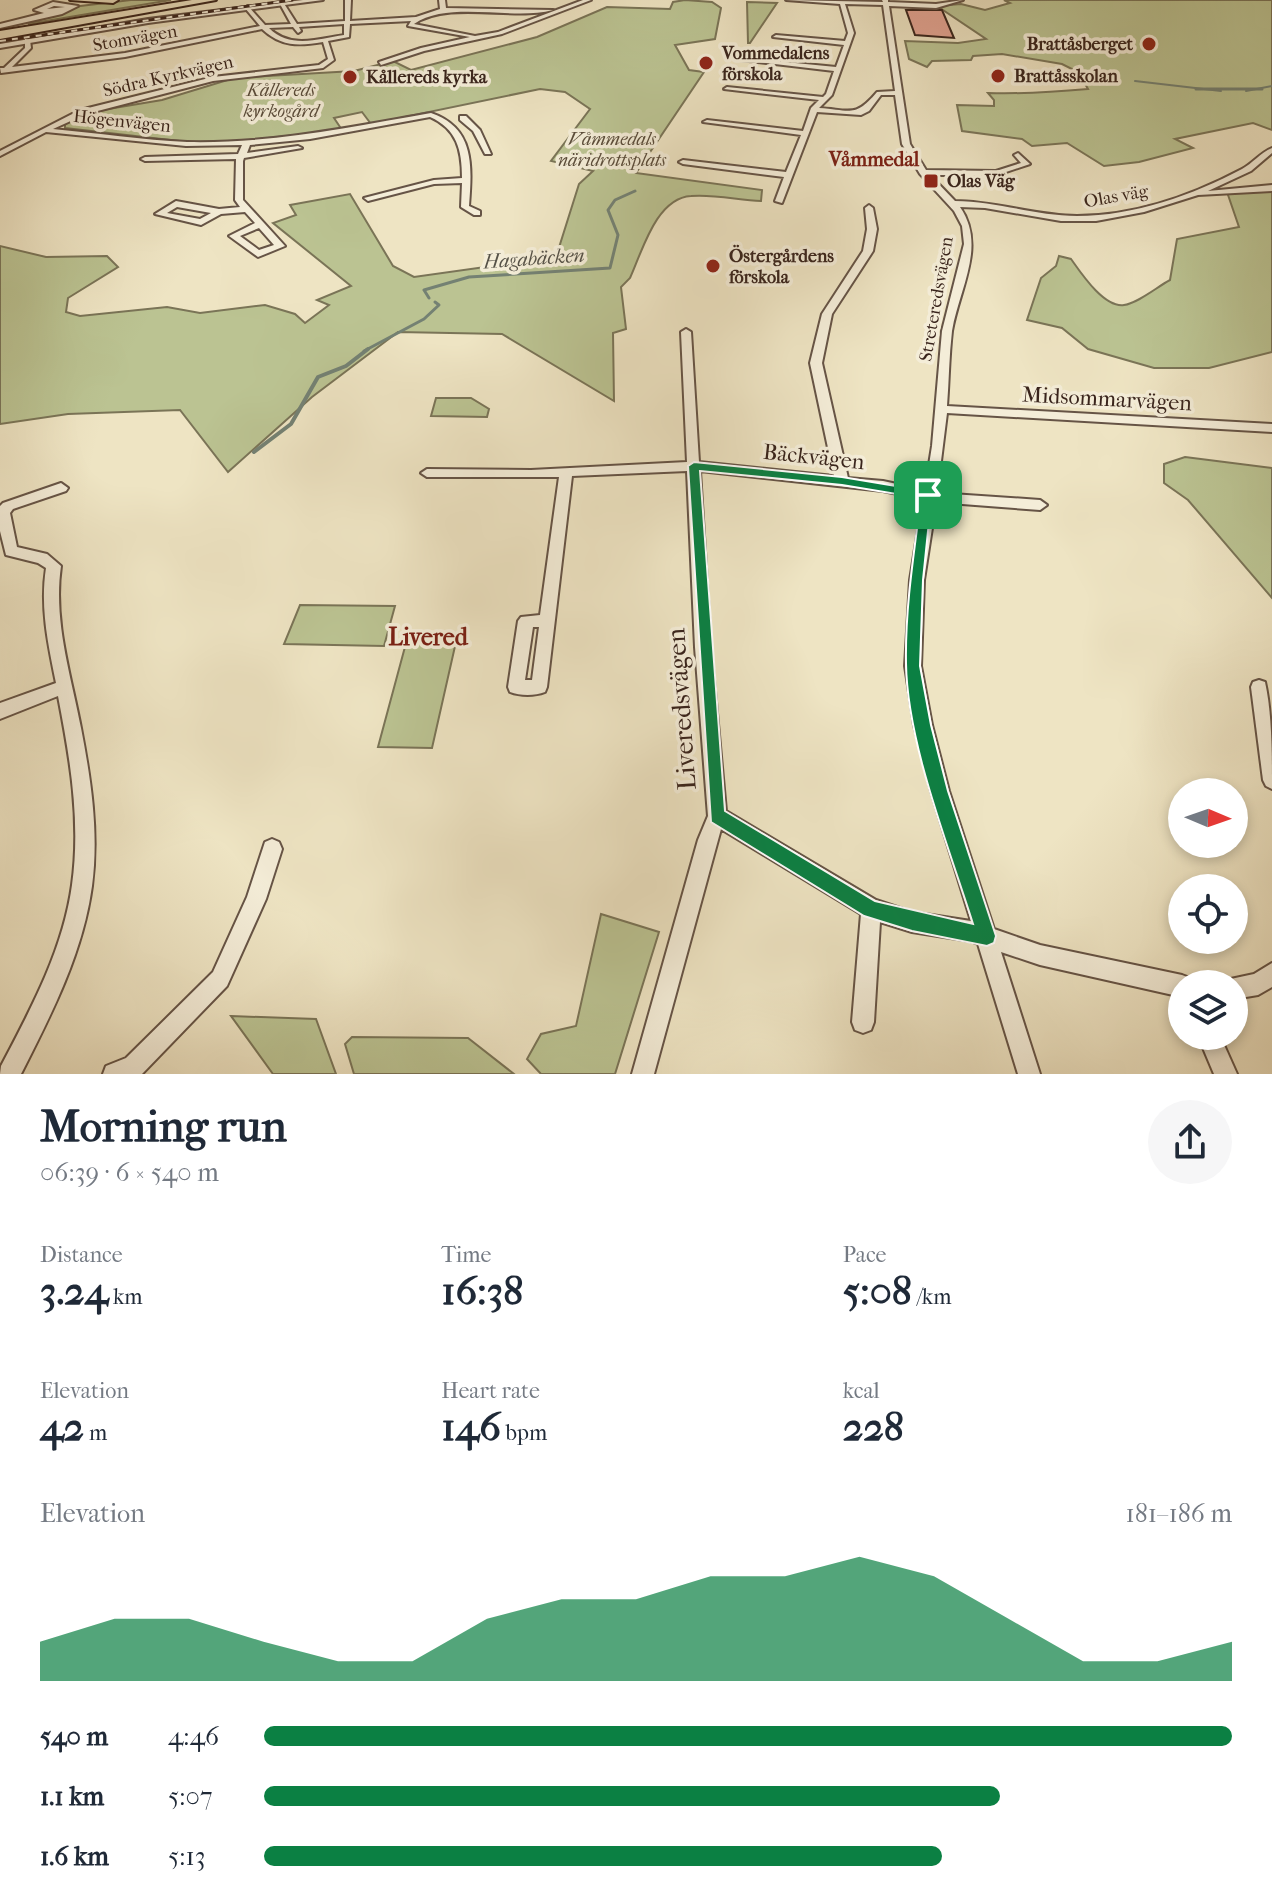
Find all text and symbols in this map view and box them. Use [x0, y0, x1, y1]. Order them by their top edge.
street label: Stomvägen [91, 21, 180, 56]
place label: Brattåsberget [1027, 34, 1134, 55]
marker: Brattåsberget [1140, 35, 1158, 53]
place label: Vommedalens förskola [721, 43, 830, 85]
street label: Södra Kyrkvägen [101, 51, 236, 102]
marker: Vommedalens förskola [697, 54, 715, 72]
place label: Brattåsskolan [1014, 66, 1118, 87]
place label: Kållereds kyrka [366, 67, 488, 88]
marker: Brattåsskolan [989, 67, 1007, 85]
marker: Kållereds kyrka [341, 68, 359, 86]
park label: Kållereds kyrkogård [242, 80, 321, 122]
street label: Högenvägen [72, 106, 172, 137]
park label: Våmmedals näridrottsplats [558, 129, 667, 171]
district label: Våmmedal [828, 148, 920, 171]
place label: Olas Väg [947, 171, 1016, 192]
marker: Olas Väg [922, 172, 940, 190]
street label: Olas väg [1082, 180, 1150, 212]
street label: Streteredsvägen [915, 234, 958, 363]
water label: Hagabäcken [482, 244, 585, 274]
place label: Östergårdens förskola [728, 244, 834, 288]
marker: Östergårdens förskola [704, 257, 722, 275]
street label: Midsommarvägen [1021, 382, 1193, 416]
street label: Bäckvägen [762, 439, 866, 475]
pin [894, 461, 962, 529]
icon: arrive [906, 473, 950, 517]
district label: Livered [388, 623, 469, 651]
street label: Liveredsvägen [660, 627, 703, 791]
north arrow [1168, 778, 1248, 858]
map controls [1168, 778, 1248, 1050]
button: locate [1168, 874, 1248, 954]
button: layers [1168, 970, 1248, 1050]
button: share [1148, 1100, 1232, 1184]
text: Morning run [40, 1101, 287, 1152]
text: 06:39 · 6 × 540 m [40, 1157, 219, 1188]
text: Distance [40, 1242, 123, 1268]
text: Time [441, 1242, 491, 1268]
text: Pace [843, 1242, 886, 1268]
text: 3.24 [40, 1268, 108, 1314]
text: 16:38 [441, 1268, 523, 1314]
text: 5:08 [843, 1268, 912, 1314]
text: km [108, 1284, 143, 1310]
text: /km [912, 1284, 952, 1310]
text: Elevation [40, 1378, 129, 1404]
text: Heart rate [441, 1378, 540, 1404]
text: kcal [843, 1378, 880, 1404]
text: 42 [40, 1404, 84, 1450]
text: 146 [441, 1404, 501, 1450]
text: 228 [843, 1404, 904, 1450]
text: m [84, 1420, 107, 1446]
text: bpm [501, 1420, 547, 1446]
text: Elevation [40, 1498, 145, 1529]
text: 181–186 m [1125, 1498, 1232, 1529]
text: 540 m [40, 1721, 108, 1752]
text: 4:46 [168, 1721, 219, 1752]
text: 1.1 km [40, 1781, 104, 1812]
text: 5:07 [168, 1781, 212, 1812]
text: 1.6 km [40, 1841, 109, 1872]
text: 5:13 [168, 1841, 205, 1872]

